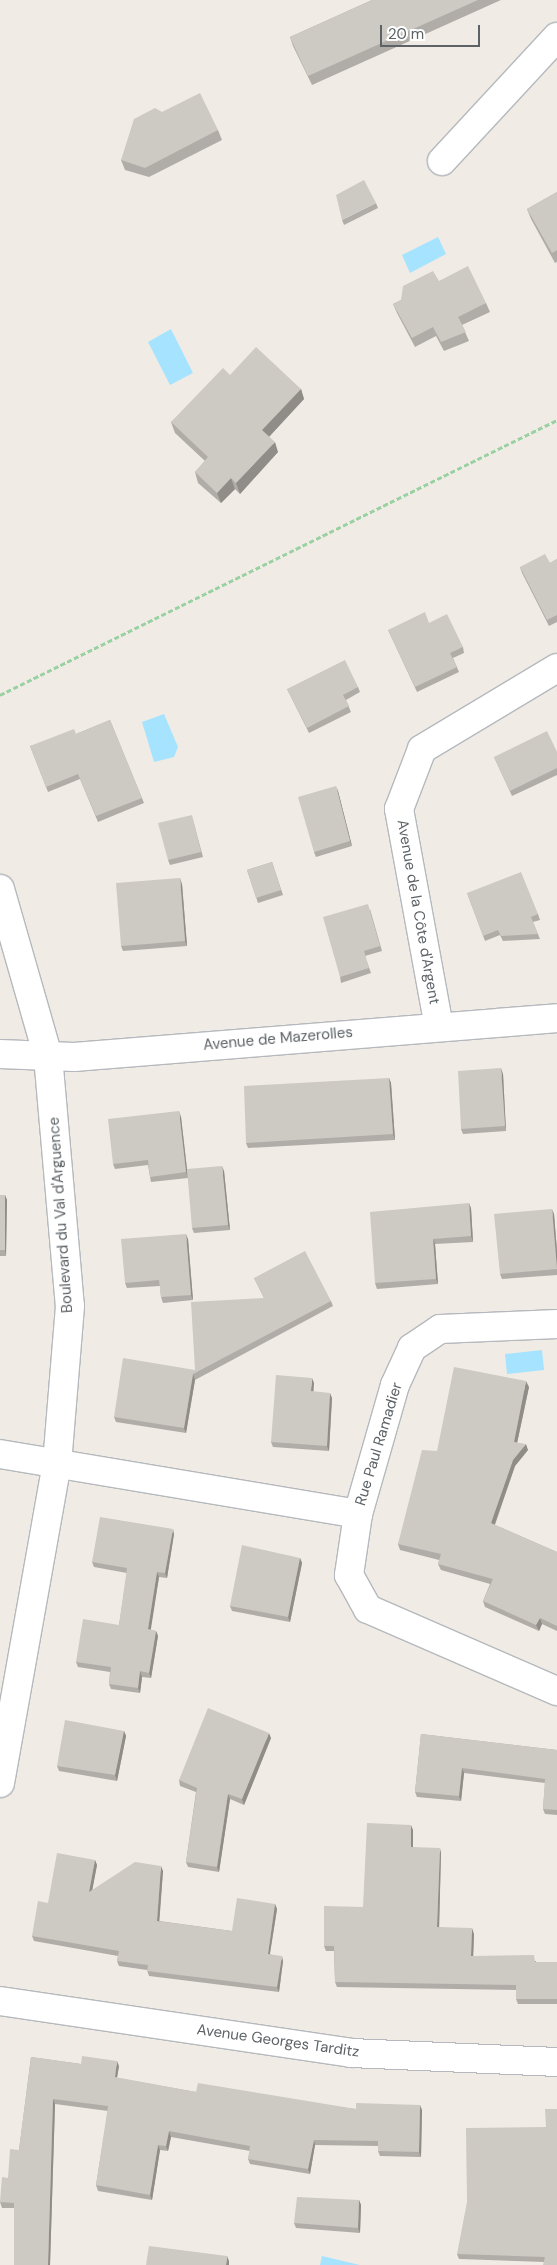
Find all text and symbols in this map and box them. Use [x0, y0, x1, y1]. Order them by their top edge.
scale bar [382, 15, 482, 47]
text: 20 m [388, 24, 424, 44]
street label: Avenue de la Côte d'Argent [393, 818, 443, 1006]
street label: Avenue de Mazerolles [203, 1024, 353, 1054]
street label: Boulevard du Val d'Arguence [45, 1116, 77, 1314]
street label: Rue Paul Ramadier [352, 1380, 406, 1508]
street label: Avenue Georges Tarditz [196, 2021, 360, 2061]

